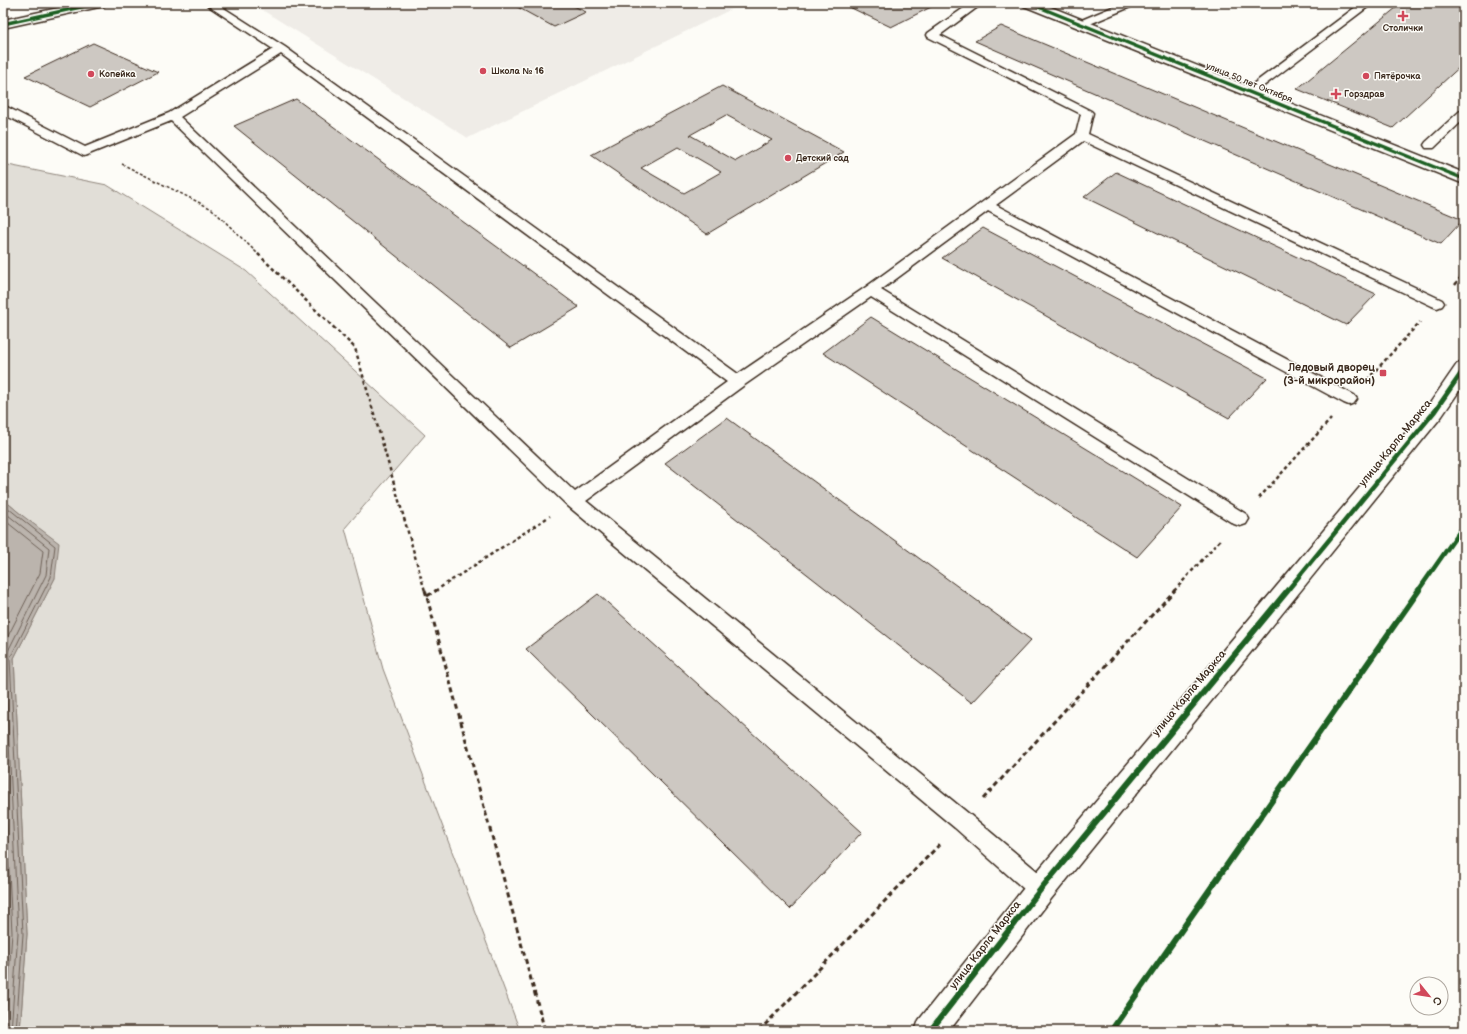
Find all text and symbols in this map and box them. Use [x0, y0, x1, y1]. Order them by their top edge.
marker: Столички [1398, 11, 1408, 21]
place label: Столички [1383, 23, 1423, 34]
street label: улица 50 лет Октября [1204, 61, 1294, 105]
marker: Школа № 16 [478, 66, 488, 76]
place label: Школа № 16 [491, 66, 544, 77]
marker: Копейка [86, 69, 96, 79]
place label: Копейка [99, 69, 136, 80]
marker: Пятёрочка [1361, 71, 1371, 81]
place label: Пятёрочка [1374, 71, 1421, 82]
marker: Горздрав [1331, 89, 1341, 99]
place label: Горздрав [1344, 89, 1385, 100]
marker: Детский сад [783, 153, 793, 163]
place label: Детский сад [796, 153, 849, 164]
place label: Ледовый дворец (3-й микрорайон) [1283, 361, 1375, 387]
marker: Ледовый дворец (3-й микрорайон) [1378, 368, 1388, 378]
street label: улица Карла Маркса [1356, 396, 1434, 489]
street label: улица Карла Маркса [1149, 647, 1229, 739]
street label: улица Карла Маркса [947, 898, 1024, 992]
north arrow [1409, 976, 1449, 1016]
text: С [1430, 994, 1445, 1008]

